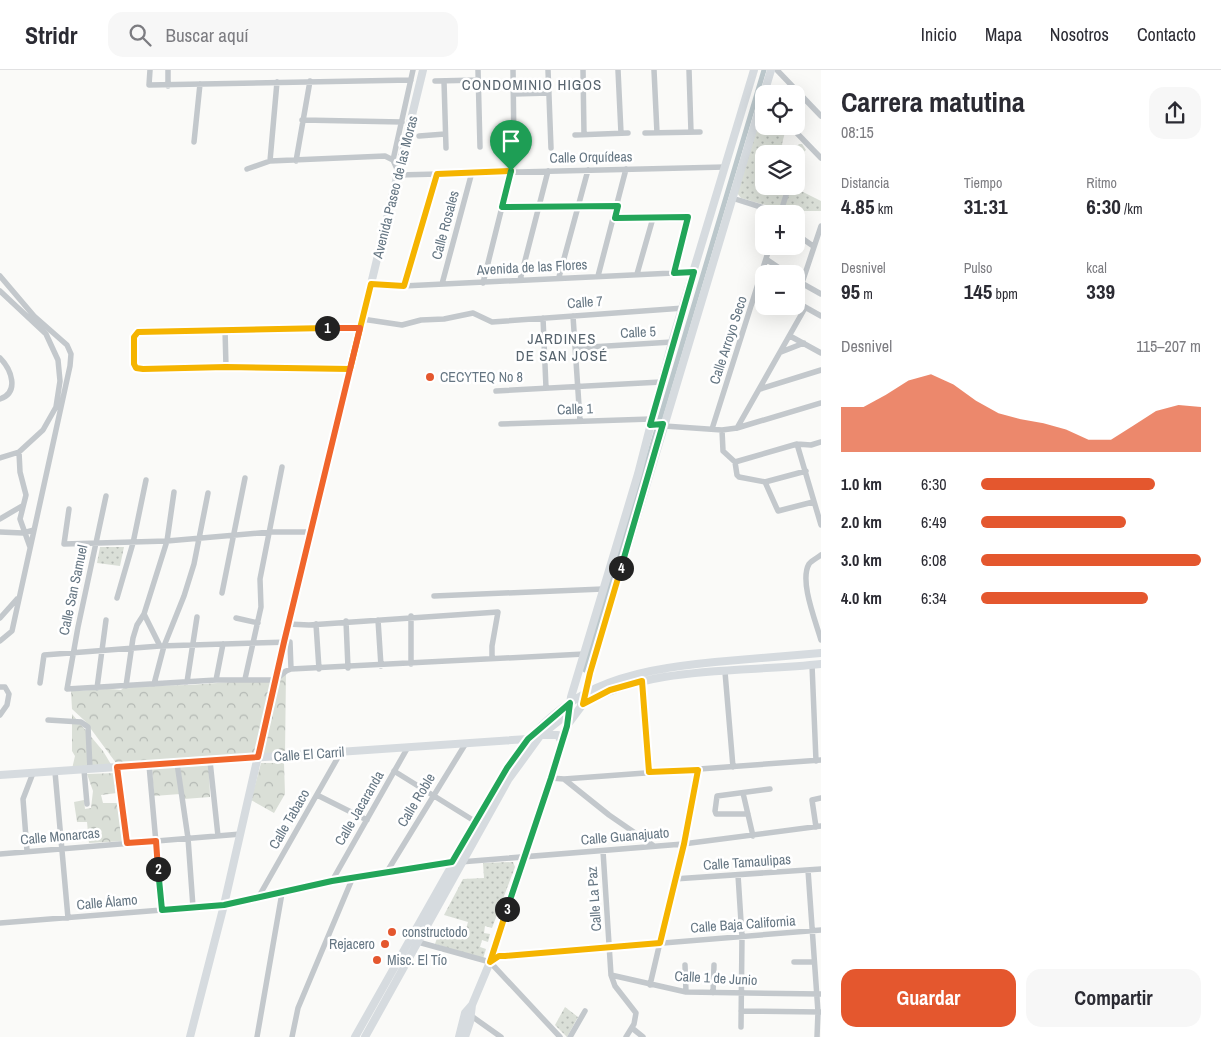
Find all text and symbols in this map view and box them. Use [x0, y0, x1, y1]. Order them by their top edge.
search box [108, 12, 458, 57]
text: Stridr [25, 19, 78, 51]
icon: search [126, 21, 154, 49]
text: Buscar aquí [166, 22, 249, 48]
text: Inicio [921, 22, 957, 47]
text: Mapa [985, 22, 1022, 47]
text: Nosotros [1050, 22, 1109, 47]
text: Contacto [1137, 22, 1196, 47]
district label: CONDOMINIO HIGOS [462, 74, 602, 95]
text: Carrera matutina [841, 83, 1025, 121]
map controls [755, 85, 805, 315]
button: locate [755, 85, 805, 135]
button: share [1149, 87, 1201, 139]
street label: Avenida Paseo de las Moras [368, 113, 422, 261]
pin [490, 120, 532, 171]
text: 08:15 [841, 121, 874, 143]
icon: arrive [497, 127, 525, 155]
button: layers [755, 145, 805, 195]
street label: Calle Orquídeas [549, 147, 633, 167]
text: Distancia [841, 174, 890, 192]
text: Tiempo [964, 174, 1002, 192]
text: Ritmo [1086, 174, 1117, 192]
street label: Calle Rosales [427, 188, 463, 262]
text: 4.85 [841, 192, 875, 221]
text: 31:31 [964, 192, 1008, 221]
text: 6:30 [1086, 192, 1121, 221]
text: km [875, 200, 893, 218]
text: /km [1121, 200, 1142, 218]
button: + [755, 205, 805, 255]
street label: Avenida de las Flores [475, 255, 588, 279]
text: Desnivel [841, 259, 886, 277]
text: Pulso [964, 259, 992, 277]
text: kcal [1086, 259, 1107, 277]
button: − [755, 265, 805, 315]
text: 95 [841, 277, 860, 306]
text: 145 [964, 277, 992, 306]
text: 339 [1086, 277, 1115, 306]
text: m [860, 285, 873, 303]
text: bpm [992, 285, 1018, 303]
street label: Calle 7 [567, 292, 603, 312]
street label: Calle Arroyo Seco [705, 294, 751, 386]
pin: 1 [314, 316, 340, 340]
text: 1 [324, 319, 331, 337]
street label: Calle 5 [620, 322, 656, 342]
district label: JARDINES DE SAN JOSÉ [516, 328, 608, 366]
text: Desnivel [841, 335, 892, 357]
text: 115–207 m [1136, 335, 1201, 357]
place label: CECYTEQ No 8 [440, 368, 523, 386]
marker: CECYTEQ No 8 [424, 371, 436, 383]
street label: Calle 1 [557, 399, 594, 419]
text: 1.0 km [841, 473, 882, 495]
text: 6:30 [921, 473, 947, 495]
text: 2.0 km [841, 511, 882, 533]
text: 6:49 [921, 511, 947, 533]
street label: Calle San Samuel [55, 543, 91, 637]
text: 3.0 km [841, 549, 882, 571]
text: 6:08 [921, 549, 947, 571]
pin: 4 [608, 556, 634, 580]
text: 4 [618, 559, 625, 577]
text: 4.0 km [841, 587, 882, 609]
text: 6:34 [921, 587, 947, 609]
street label: Calle El Carril [273, 743, 345, 765]
street label: Calle Jacaranda [330, 767, 388, 848]
street label: Calle Roble [393, 770, 439, 830]
street label: Calle Tabaco [265, 786, 313, 852]
street label: Calle Guanajuato [580, 823, 670, 849]
street label: Calle Monarcas [19, 824, 101, 848]
street label: Calle Tamaulipas [702, 850, 792, 874]
pin: 2 [146, 856, 170, 882]
text: 2 [155, 860, 162, 878]
street label: Calle La Paz [583, 866, 605, 932]
street label: Calle Álamo [76, 890, 138, 914]
pin: 3 [494, 896, 520, 922]
text: 3 [504, 900, 511, 918]
street label: Calle Baja California [690, 911, 797, 937]
place label: constructodo [402, 923, 468, 941]
marker: constructodo [386, 926, 398, 938]
place label: Rejacero [329, 935, 375, 953]
marker: Rejacero [379, 938, 391, 950]
place label: Misc. El Tío [387, 951, 447, 969]
marker: Misc. El Tío [371, 954, 383, 966]
street label: Calle 1 de Junio [674, 967, 758, 989]
button: Guardar [841, 969, 1016, 1027]
button: Compartir [1026, 969, 1201, 1027]

